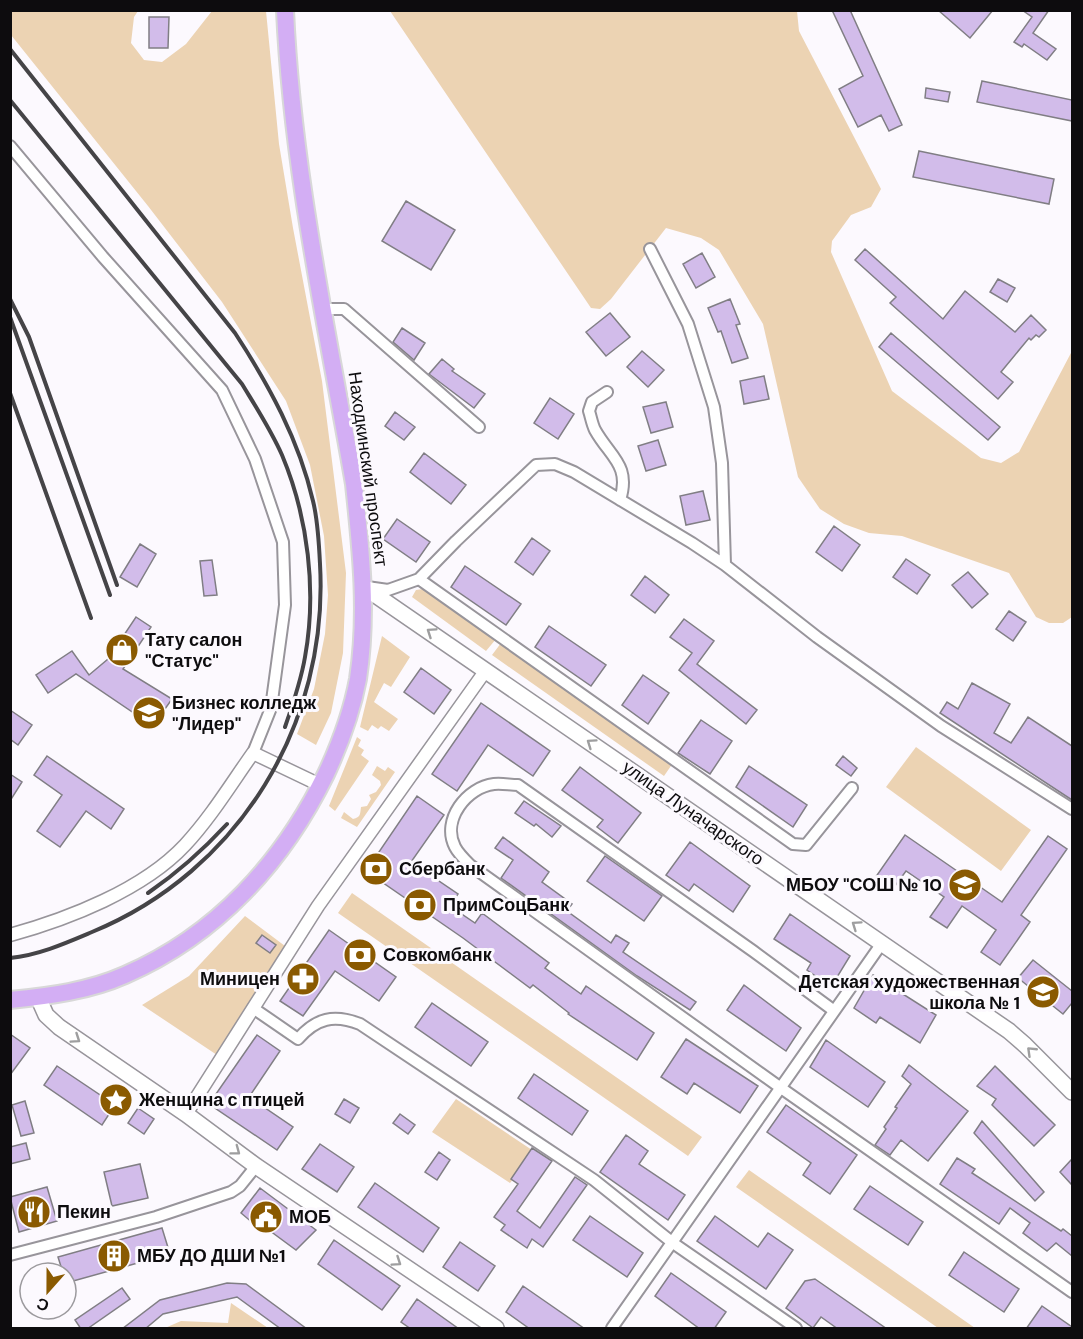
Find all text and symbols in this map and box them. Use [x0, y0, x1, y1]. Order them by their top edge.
street label: Находкинский проспект [342, 370, 394, 568]
place label: Тату салон "Статус" [145, 628, 242, 673]
one-way arrow [426, 628, 437, 639]
shop icon: Тату салон "Статус" [104, 632, 140, 668]
place label: Бизнес колледж "Лидер" [172, 691, 316, 736]
school or university icon: Бизнес колледж "Лидер" [131, 695, 167, 731]
one-way arrow [587, 739, 598, 750]
street label: улица Луначарского [618, 755, 768, 871]
bank icon: Сбербанк [358, 851, 394, 887]
place label: Сбербанк [399, 857, 486, 881]
school or university icon: МБОУ "СОШ № 10 [947, 867, 983, 903]
place label: МБОУ "СОШ № 10 [786, 873, 942, 897]
bank icon: ПримСоцБанк [402, 887, 438, 923]
place label: ПримСоцБанк [443, 893, 570, 917]
one-way arrow [851, 921, 862, 932]
bank icon: Совкомбанк [342, 937, 378, 973]
place label: Совкомбанк [383, 943, 493, 967]
pharmacy icon: Миницен [285, 961, 321, 997]
place label: Миницен [200, 967, 280, 991]
place label: Детская художественная школа № 1 [799, 970, 1020, 1015]
school or university icon: Детская художественная школа № 1 [1025, 974, 1061, 1010]
one-way arrow [70, 1032, 81, 1043]
one-way arrow [1028, 1047, 1039, 1058]
place icon: Женщина с птицей [98, 1082, 134, 1118]
place label: Женщина с птицей [138, 1088, 305, 1112]
one-way arrow [230, 1144, 241, 1155]
restaurant icon: Пекин [16, 1194, 52, 1230]
public building icon: МОБ [248, 1199, 284, 1235]
place label: Пекин [57, 1200, 111, 1224]
place label: МОБ [289, 1205, 331, 1229]
building icon: МБУ ДО ДШИ №1 [96, 1238, 132, 1274]
place label: МБУ ДО ДШИ №1 [137, 1244, 286, 1268]
one-way arrow [390, 1254, 401, 1265]
north arrow [18, 1261, 78, 1321]
text: С [33, 1293, 52, 1316]

